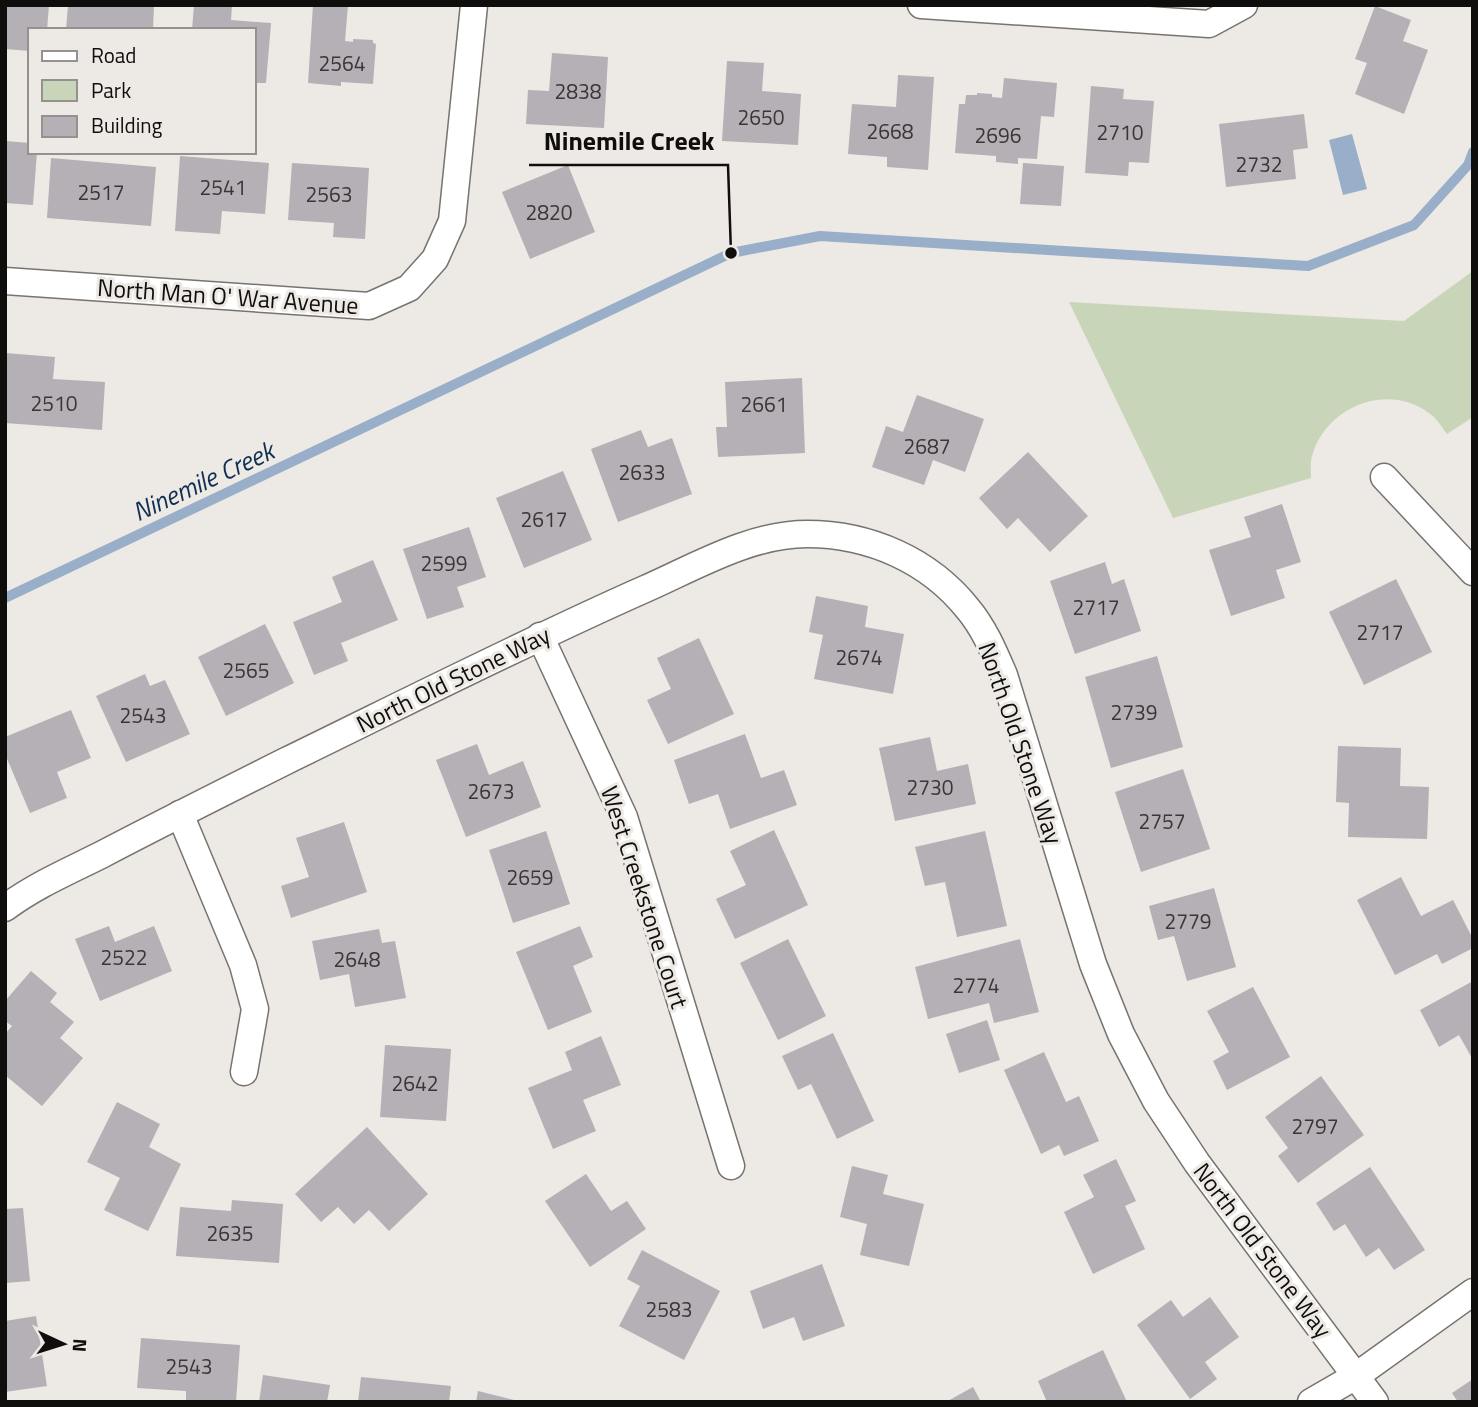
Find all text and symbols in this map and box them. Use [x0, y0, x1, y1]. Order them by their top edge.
legend [28, 28, 256, 154]
text: Road [91, 39, 136, 71]
house number: 2564 [318, 47, 366, 79]
text: Park [91, 74, 131, 106]
house number: 2838 [554, 75, 602, 107]
house number: 2650 [737, 101, 785, 133]
text: Building [91, 109, 163, 141]
house number: 2668 [866, 115, 914, 147]
house number: 2710 [1096, 116, 1144, 148]
callout: Ninemile Creek [529, 118, 728, 165]
house number: 2696 [974, 119, 1022, 151]
text: Ninemile Creek [544, 121, 715, 160]
house number: 2732 [1235, 148, 1283, 180]
house number: 2541 [199, 171, 247, 203]
house number: 2517 [77, 176, 125, 208]
house number: 2563 [305, 178, 353, 210]
house number: 2820 [525, 196, 573, 228]
street label: North Man O' War Avenue [96, 269, 360, 323]
house number: 2510 [30, 387, 78, 419]
house number: 2661 [740, 388, 788, 420]
water label: Ninemile Creek [126, 430, 283, 531]
house number: 2687 [903, 430, 951, 462]
house number: 2633 [618, 456, 666, 488]
house number: 2617 [520, 503, 568, 535]
house number: 2599 [420, 547, 468, 579]
house number: 2717 [1072, 591, 1120, 623]
street label: North Old Stone Way [350, 616, 556, 742]
house number: 2717 [1356, 616, 1404, 648]
street label: North Old Stone Way [970, 637, 1073, 849]
house number: 2674 [835, 641, 883, 673]
house number: 2565 [222, 654, 270, 686]
house number: 2739 [1110, 696, 1158, 728]
house number: 2543 [119, 699, 167, 731]
house number: 2730 [906, 771, 954, 803]
house number: 2673 [467, 775, 515, 807]
street label: West Creekstone Court [592, 781, 698, 1013]
house number: 2757 [1138, 805, 1186, 837]
house number: 2659 [506, 861, 554, 893]
house number: 2779 [1164, 905, 1212, 937]
house number: 2522 [100, 941, 148, 973]
house number: 2648 [333, 943, 381, 975]
house number: 2774 [952, 969, 1000, 1001]
house number: 2642 [391, 1067, 439, 1099]
house number: 2797 [1291, 1110, 1339, 1142]
street label: North Old Stone Way [1185, 1155, 1341, 1346]
house number: 2635 [206, 1217, 254, 1249]
house number: 2583 [645, 1293, 693, 1325]
north arrow [28, 1309, 98, 1379]
text: N [66, 1338, 95, 1353]
house number: 2543 [165, 1350, 213, 1382]

